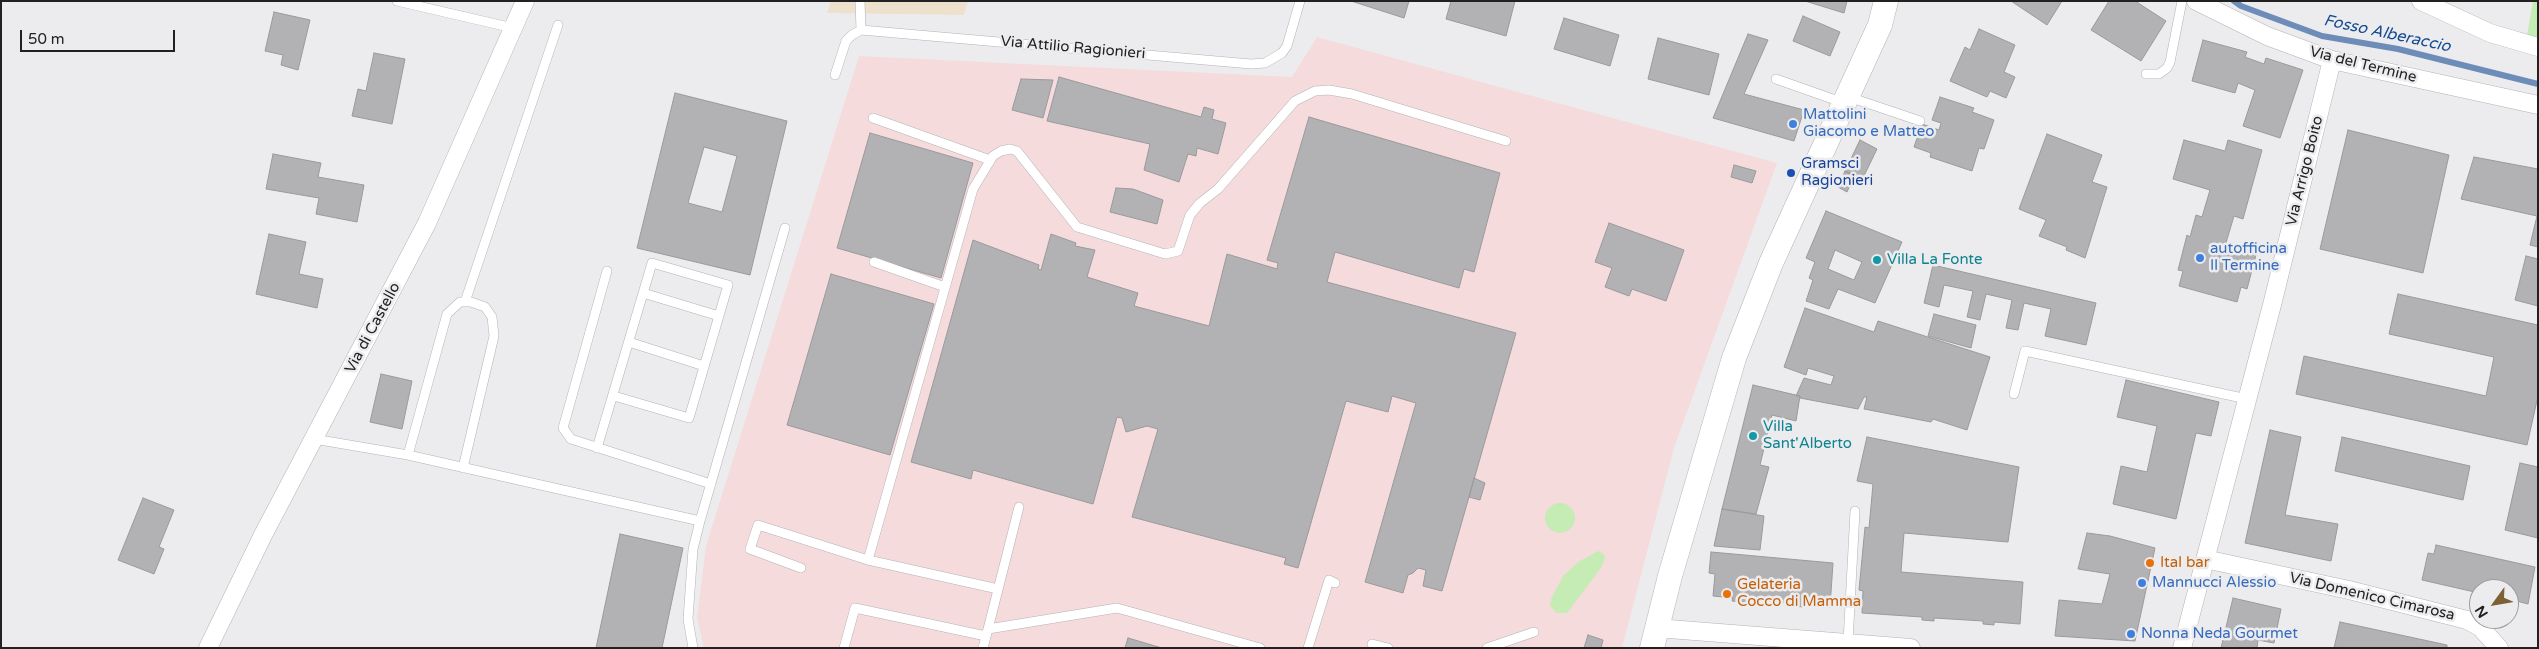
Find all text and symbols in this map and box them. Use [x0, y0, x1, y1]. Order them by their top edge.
water label: Fosso Alberaccio [2322, 11, 2452, 57]
scale bar [22, 20, 178, 52]
text: 50 m [28, 30, 65, 48]
street label: Via Attilio Ragionieri [1000, 33, 1146, 63]
street label: Via del Termine [2308, 43, 2418, 87]
place label: Mattolini Giacomo e Matteo [1803, 106, 1934, 141]
street label: Via Arrigo Boito [2283, 114, 2327, 228]
marker: Mattolini Giacomo e Matteo [1787, 118, 1799, 130]
place label: Gramsci Ragionieri [1801, 155, 1873, 190]
marker: Gramsci Ragionieri [1785, 167, 1797, 179]
place label: autofficina Il Termine [2210, 240, 2287, 275]
place label: Villa La Fonte [1887, 251, 1982, 269]
marker: autofficina Il Termine [2194, 252, 2206, 264]
marker: Villa La Fonte [1871, 254, 1883, 266]
street label: Via di Castello [342, 280, 404, 376]
place label: Villa Sant'Alberto [1763, 418, 1852, 453]
marker: Villa Sant'Alberto [1747, 430, 1759, 442]
place label: Ital bar [2160, 554, 2210, 572]
marker: Ital bar [2144, 557, 2156, 569]
street label: Via Domenico Cimarosa [2288, 569, 2456, 625]
place label: Mannucci Alessio [2152, 574, 2276, 592]
place label: Gelateria Cocco di Mamma [1737, 576, 1861, 611]
marker: Mannucci Alessio [2136, 577, 2148, 589]
north arrow [2469, 579, 2519, 629]
marker: Gelateria Cocco di Mamma [1721, 588, 1733, 600]
text: N [2472, 602, 2492, 621]
place label: Nonna Neda Gourmet [2141, 625, 2298, 643]
marker: Nonna Neda Gourmet [2125, 628, 2137, 640]

